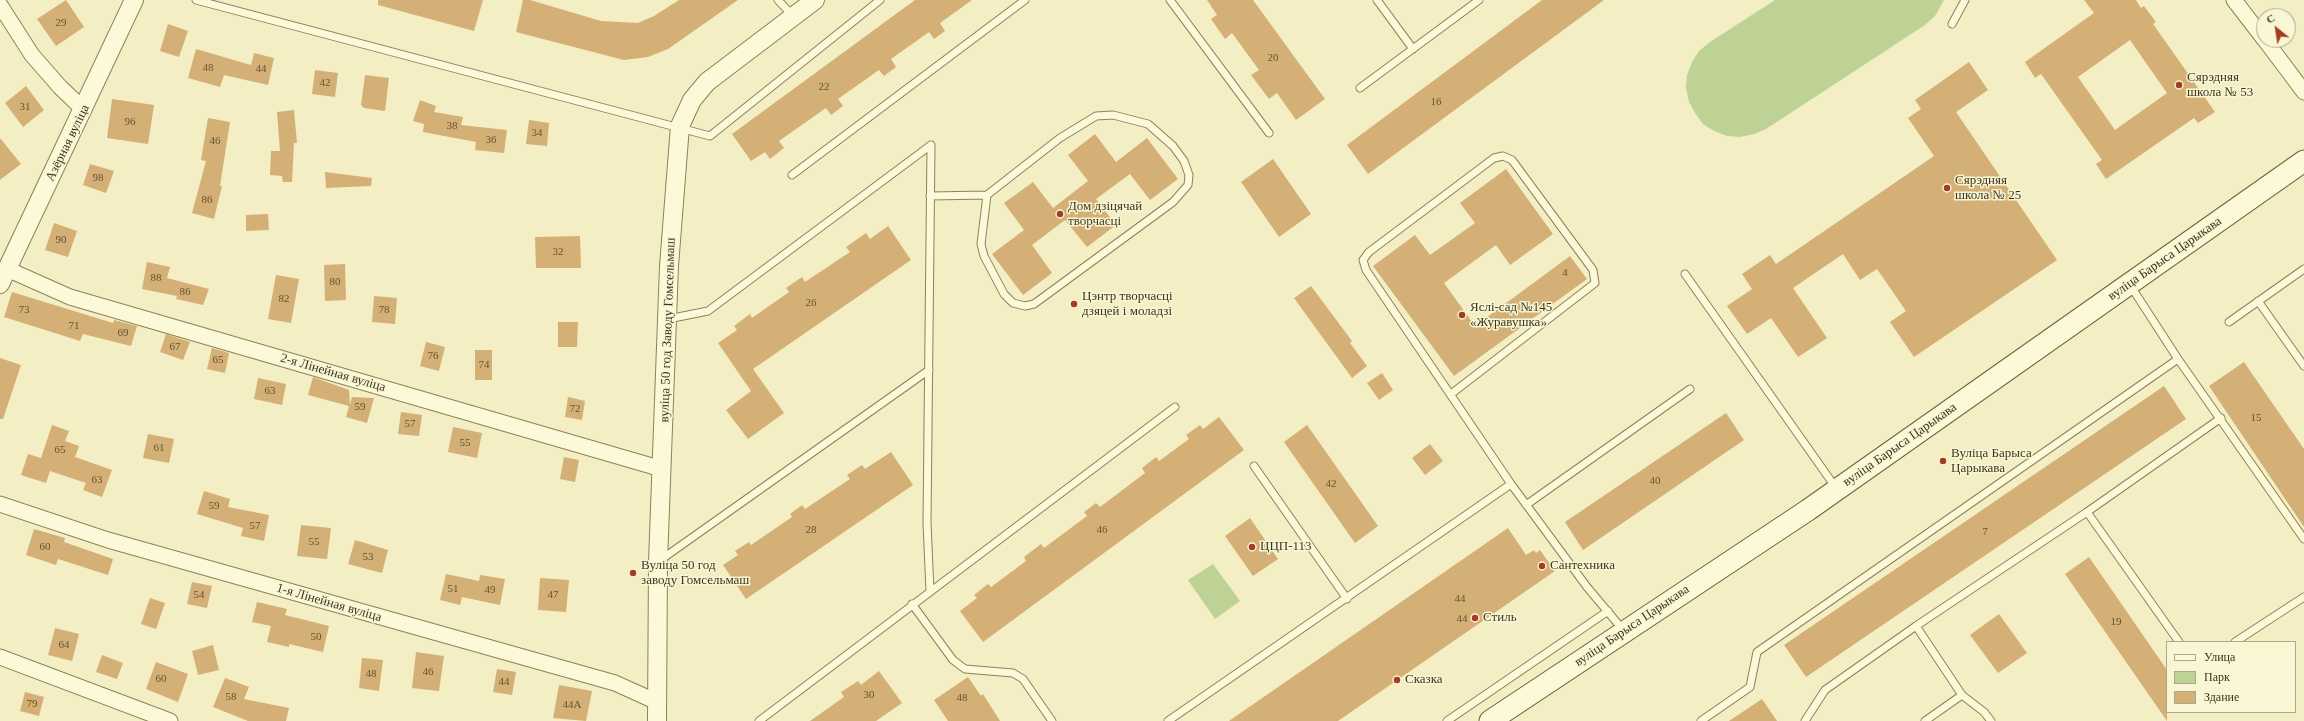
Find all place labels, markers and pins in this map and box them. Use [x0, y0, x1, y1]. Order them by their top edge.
place label: Сярэдняя школа № 53 [2187, 70, 2253, 101]
marker: Сярэдняя школа № 53 [2174, 80, 2184, 90]
place label: Сярэдняя школа № 25 [1955, 173, 2021, 204]
marker: Сярэдняя школа № 25 [1942, 183, 1952, 193]
place label: Дом дзіцячай творчасці [1068, 199, 1142, 230]
marker: Дом дзіцячай творчасці [1055, 209, 1065, 219]
place label: Цэнтр творчасці дзяцей і моладзі [1082, 289, 1173, 320]
marker: Цэнтр творчасці дзяцей і моладзі [1069, 299, 1079, 309]
place label: Яслі-сад №145 «Журавушка» [1470, 300, 1552, 331]
marker: Яслі-сад №145 «Журавушка» [1457, 310, 1467, 320]
place label: Вуліца Барыса Царыкава [1951, 446, 2032, 477]
marker: Вуліца Барыса Царыкава [1938, 456, 1948, 466]
place label: ЦЦП-113 [1260, 539, 1312, 555]
marker: ЦЦП-113 [1247, 542, 1257, 552]
place label: Вуліца 50 год заводу Гомсельмаш [641, 558, 749, 589]
place label: Сантехника [1550, 558, 1615, 574]
marker: Сантехника [1537, 561, 1547, 571]
marker: Вуліца 50 год заводу Гомсельмаш [628, 568, 638, 578]
place label: Стиль [1483, 610, 1517, 626]
marker: Стиль [1470, 613, 1480, 623]
place label: Сказка [1405, 672, 1443, 688]
marker: Сказка [1392, 675, 1402, 685]

